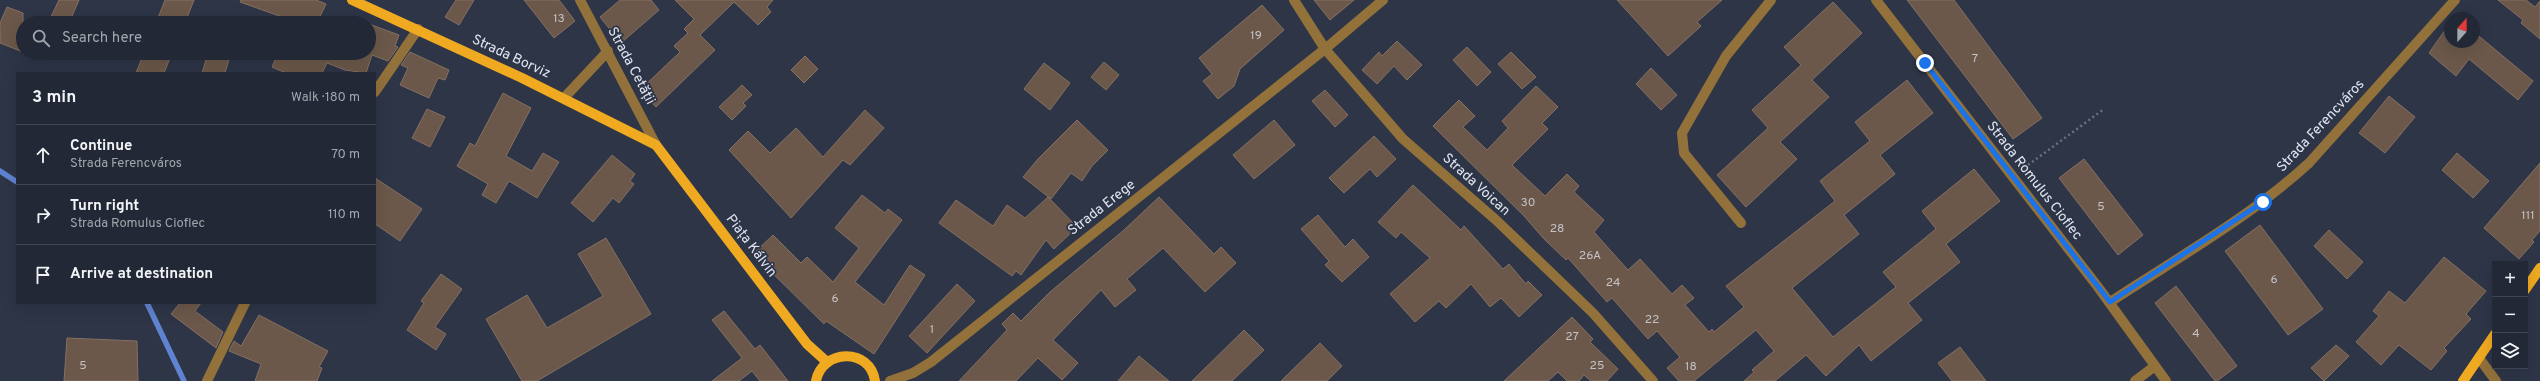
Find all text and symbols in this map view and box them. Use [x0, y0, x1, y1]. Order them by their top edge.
house number: 13 [553, 11, 565, 27]
north arrow [2444, 12, 2480, 48]
search box [16, 16, 376, 60]
street label: Strada Cetății [603, 24, 659, 108]
icon: search [30, 27, 52, 49]
house number: 19 [1250, 28, 1262, 44]
text: Search here [62, 29, 142, 48]
street label: Strada Borviz [469, 31, 553, 83]
house number: 7 [1972, 51, 1978, 67]
route end [1916, 54, 1934, 72]
street label: Strada Ferencváros [2274, 76, 2368, 176]
text: 3 min [32, 87, 76, 109]
text: Walk · 180 m [291, 90, 360, 106]
street label: Strada Romulus Cioflec [1983, 118, 2085, 244]
text: Continue [70, 137, 132, 156]
icon: ahead [32, 144, 54, 166]
text: 70 m [331, 147, 360, 163]
street label: Strada Voican [1439, 150, 1513, 220]
text: Strada Ferencváros [70, 156, 182, 172]
street label: Strada Erege [1065, 176, 1139, 240]
route start [2254, 193, 2272, 211]
house number: 30 [1521, 195, 1535, 211]
text: Turn right [70, 197, 139, 216]
house number: 5 [2097, 199, 2105, 215]
icon: right [32, 204, 54, 226]
text: 110 m [328, 207, 360, 223]
house number: 111 [2521, 208, 2535, 224]
street label: Piața Kálvin [722, 211, 780, 281]
text: Strada Romulus Cioflec [70, 216, 205, 232]
house number: 28 [1550, 221, 1564, 237]
house number: 26A [1579, 248, 1601, 264]
map controls [2492, 261, 2528, 369]
button: + [2492, 261, 2528, 297]
icon: arrive [32, 264, 54, 286]
text: Arrive at destination [70, 265, 213, 284]
house number: 6 [2270, 272, 2278, 288]
house number: 24 [1606, 275, 1620, 291]
house number: 6 [831, 291, 839, 307]
button: − [2492, 297, 2528, 333]
house number: 22 [1645, 312, 1659, 328]
house number: 1 [930, 322, 934, 338]
house number: 4 [2192, 326, 2200, 342]
house number: 27 [1565, 329, 1579, 345]
button: layers [2492, 333, 2528, 369]
house number: 5 [79, 358, 87, 374]
house number: 25 [1590, 358, 1604, 374]
house number: 18 [1685, 359, 1697, 375]

